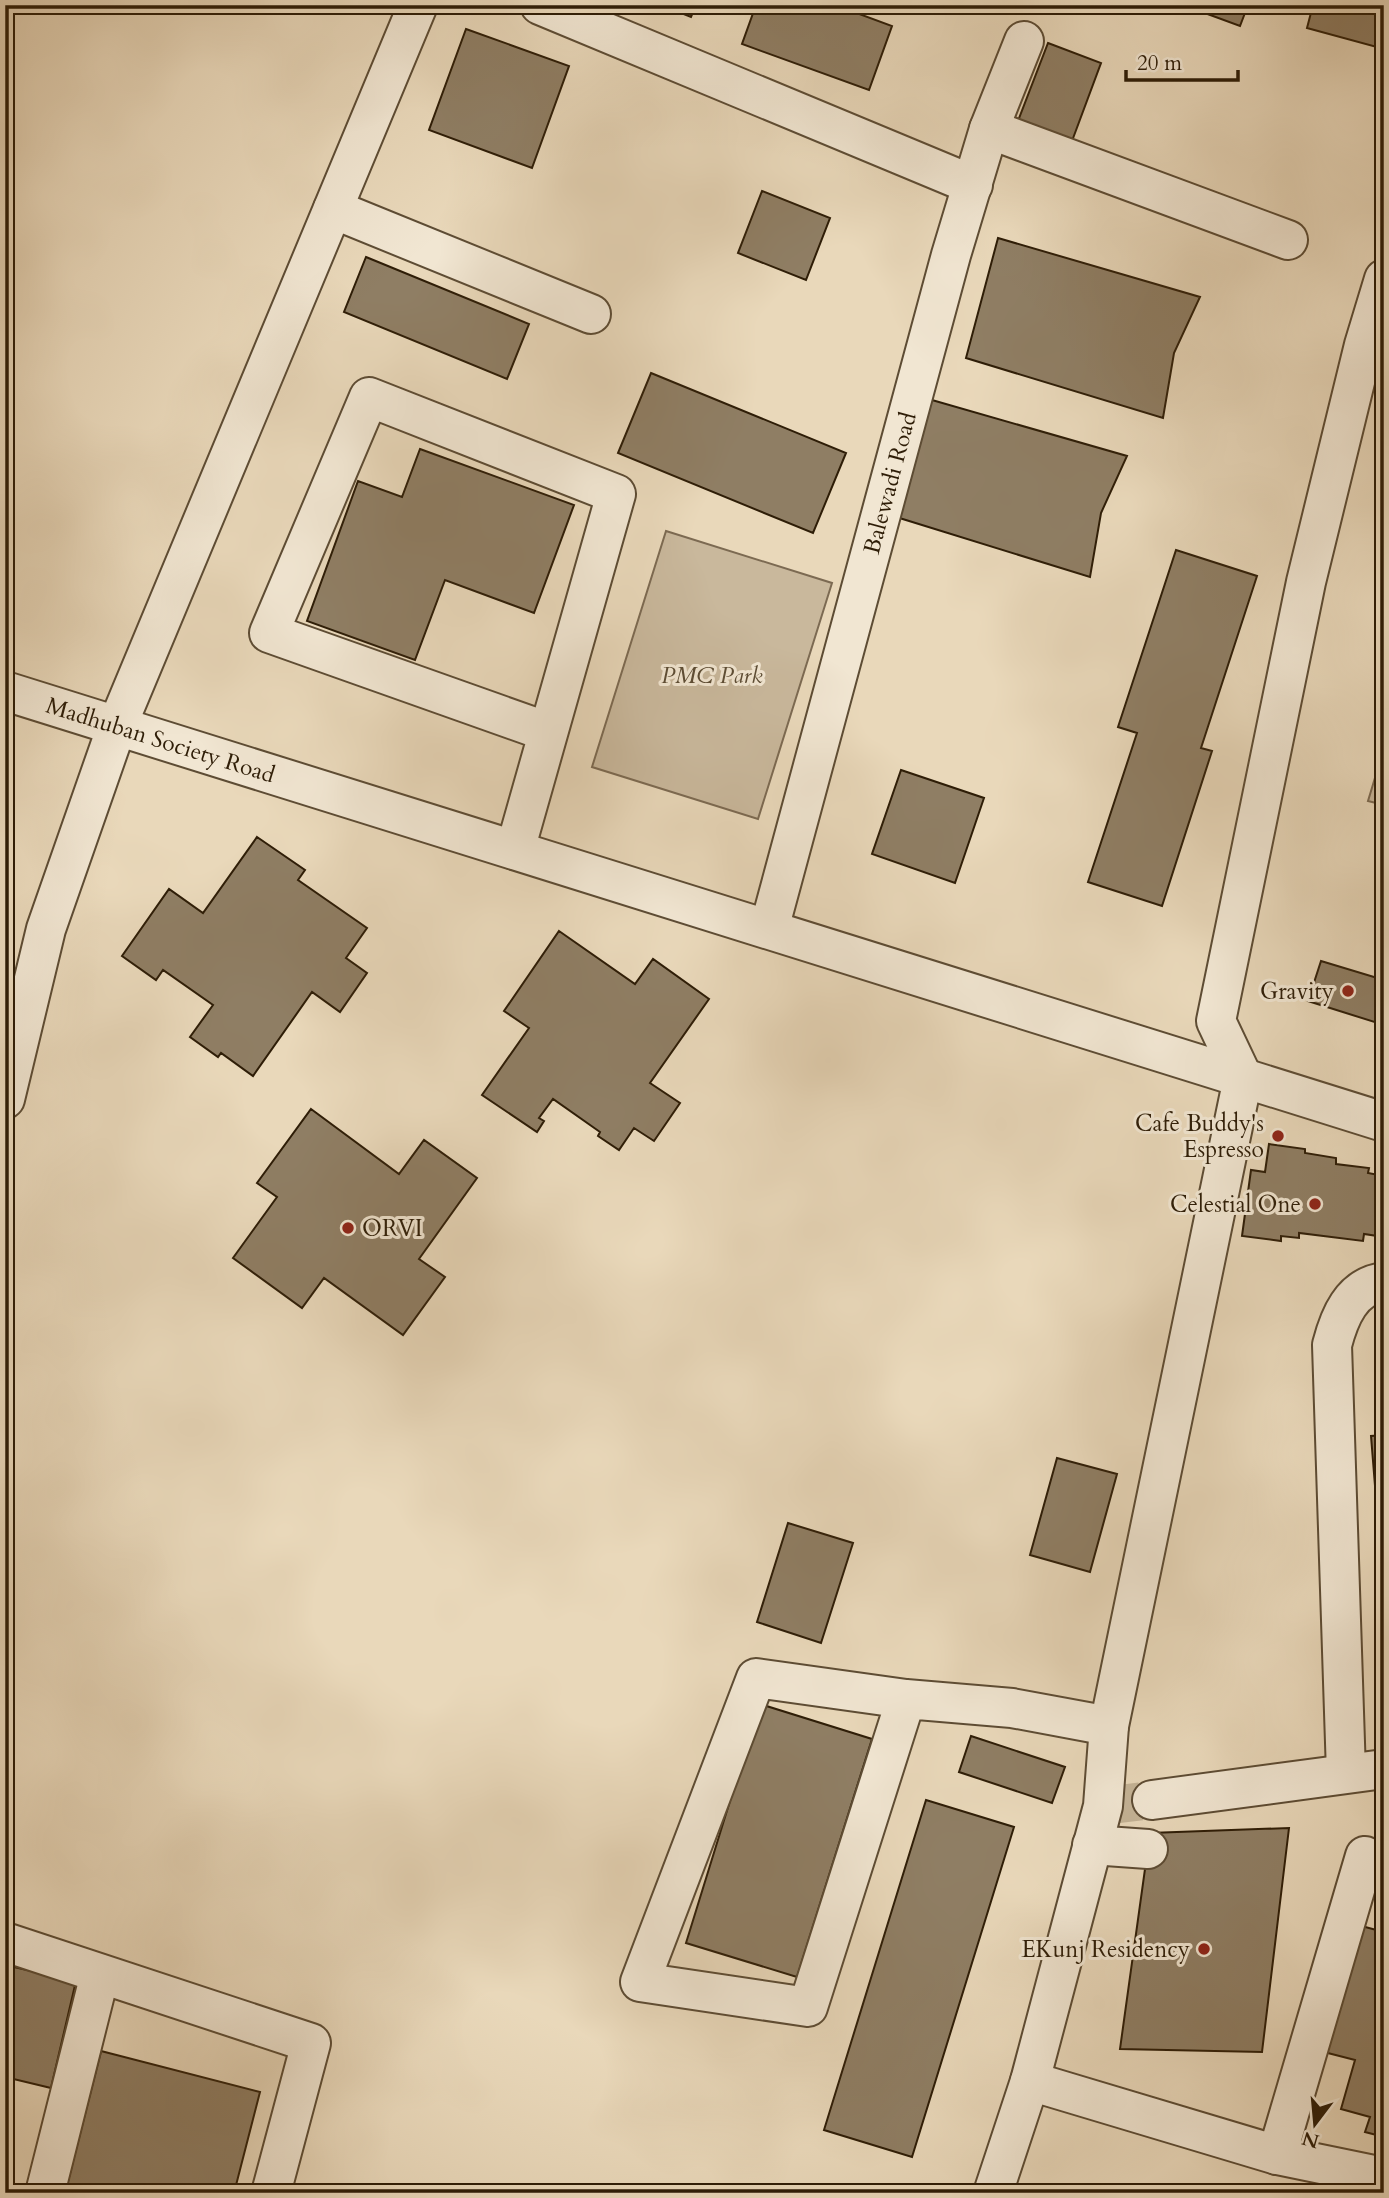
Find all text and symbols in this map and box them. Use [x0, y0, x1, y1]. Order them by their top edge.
scale bar [1126, 38, 1238, 82]
text: 20 m [1137, 49, 1182, 78]
street label: Balewadi Road [855, 408, 924, 557]
park label: PMC Park [661, 660, 763, 691]
street label: Madhuban Society Road [42, 689, 280, 790]
place label: Gravity [1260, 976, 1334, 1007]
marker: Gravity [1340, 983, 1356, 999]
place label: Cafe Buddy's Espresso [1135, 1108, 1264, 1165]
marker: Cafe Buddy's Espresso [1270, 1128, 1286, 1144]
place label: Celestial One [1170, 1189, 1301, 1220]
marker: Celestial One [1307, 1196, 1323, 1212]
place label: ORVI [362, 1213, 423, 1244]
marker: ORVI [340, 1220, 356, 1236]
place label: EKunj Residency [1021, 1934, 1190, 1965]
marker: EKunj Residency [1196, 1941, 1212, 1957]
north arrow [1280, 2090, 1350, 2160]
text: N [1299, 2124, 1322, 2154]

